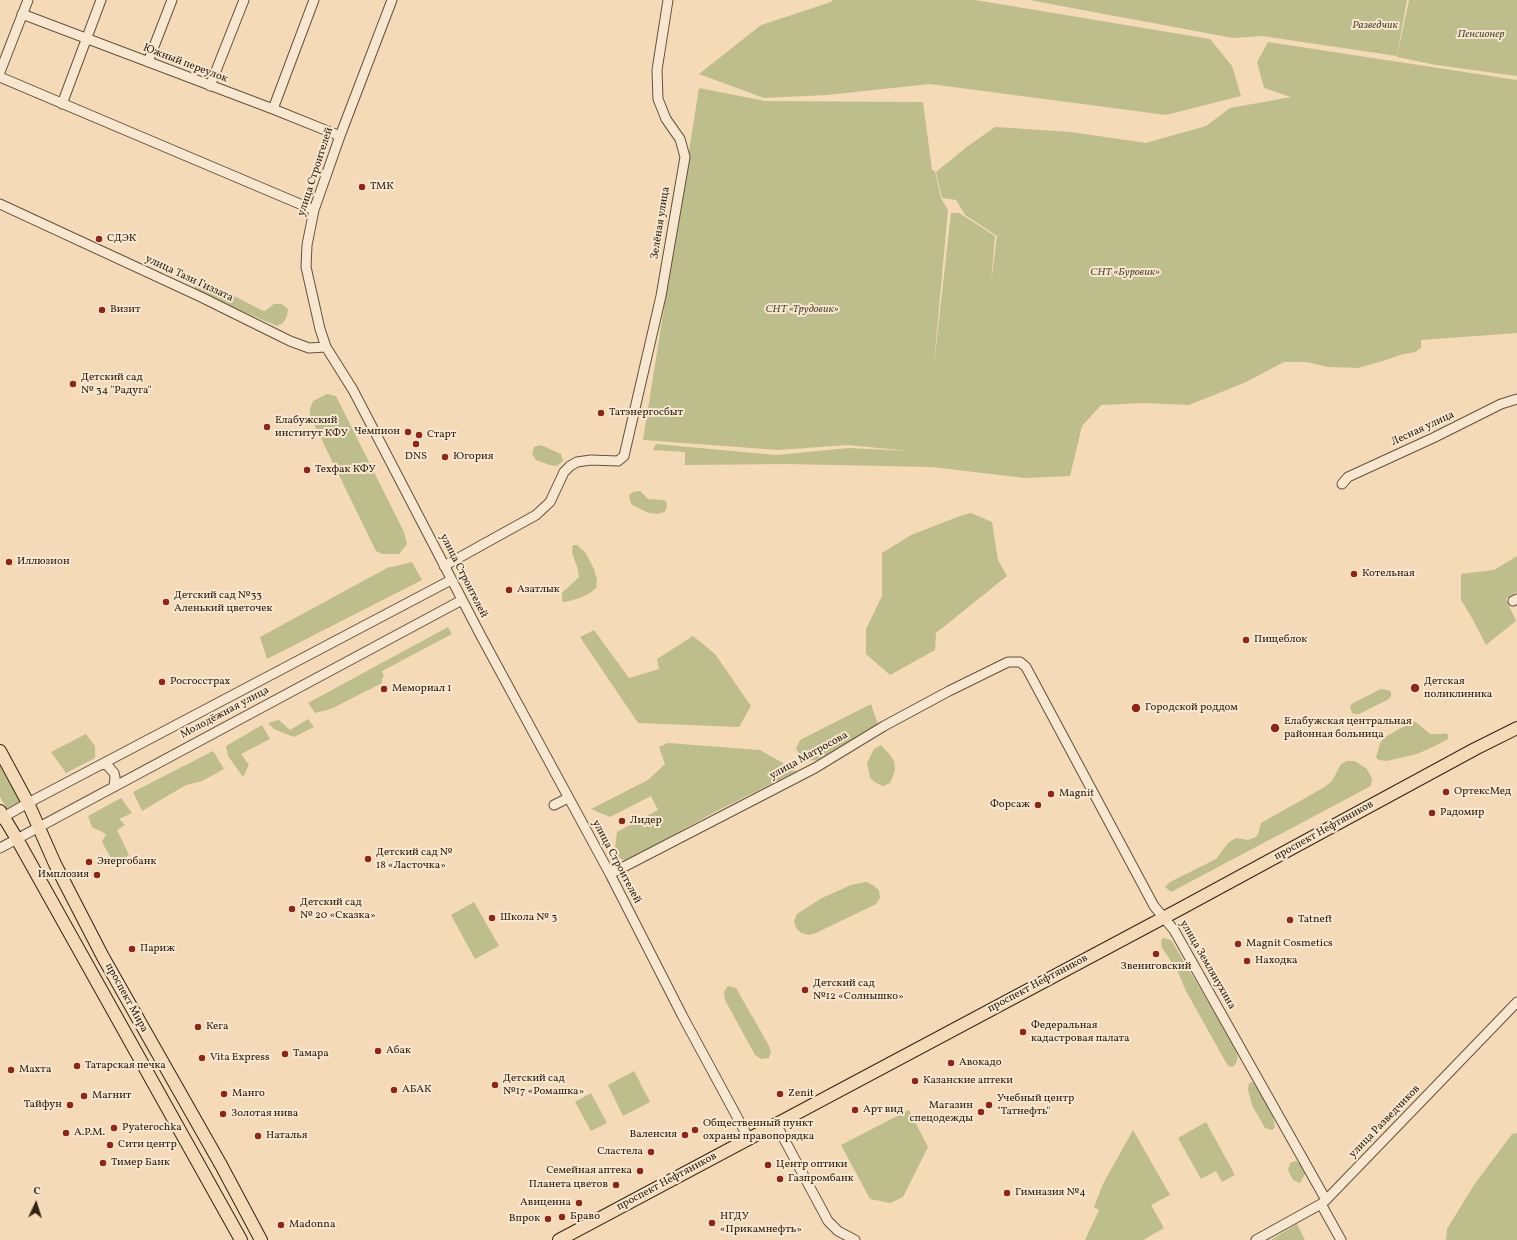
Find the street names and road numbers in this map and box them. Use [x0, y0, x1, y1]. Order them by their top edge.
street label: Южный переулок [141, 42, 229, 86]
street label: улица Строителей [295, 126, 337, 218]
street label: Зелёная улица [649, 186, 673, 260]
street label: улица Тази Гиззата [143, 253, 235, 305]
street label: Лесная улица [1389, 409, 1457, 449]
street label: улица Строителей [436, 532, 490, 620]
street label: Молодёжная улица [178, 684, 272, 742]
street label: улица Матросова [768, 729, 850, 783]
street label: проспект Нефтяников [1272, 798, 1376, 864]
street label: улица Строителей [588, 818, 644, 906]
street label: улица Землянухина [1176, 918, 1238, 1012]
street label: проспект Нефтяников [986, 952, 1090, 1016]
street label: проспект Мира [101, 961, 151, 1035]
street label: улица Разведчиков [1347, 1083, 1423, 1161]
street label: проспект Нефтяников [615, 1150, 719, 1214]

